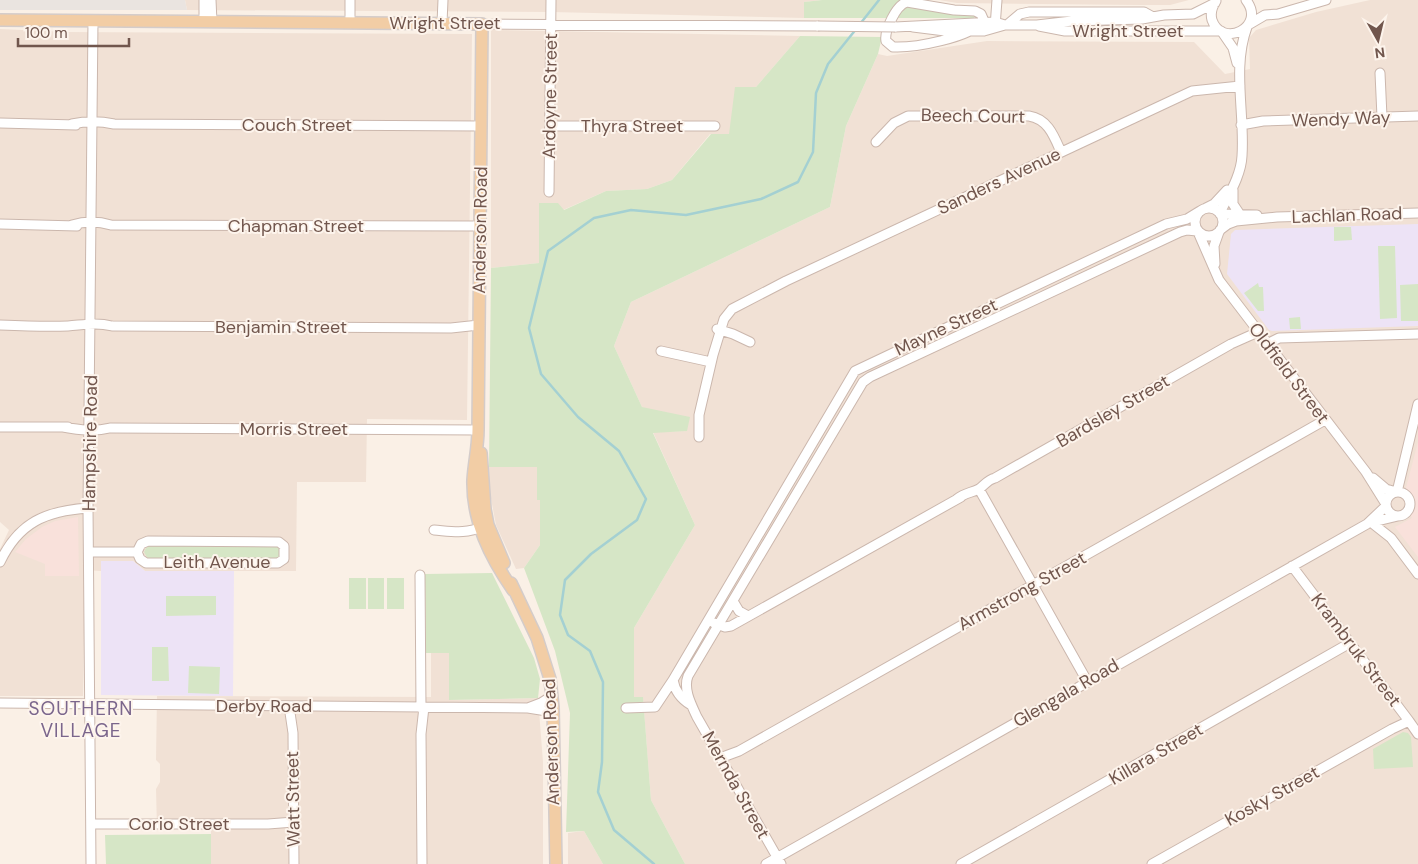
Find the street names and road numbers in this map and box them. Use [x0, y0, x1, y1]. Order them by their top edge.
street label: Wright Street [389, 11, 501, 35]
street label: Wright Street [1072, 19, 1184, 43]
street label: Ardoyne Street [537, 33, 563, 159]
street label: Beech Court [921, 103, 1025, 129]
street label: Wendy Way [1291, 105, 1391, 133]
street label: Couch Street [242, 113, 352, 137]
street label: Thyra Street [581, 114, 683, 138]
street label: Sanders Avenue [933, 142, 1065, 220]
street label: Anderson Road [467, 166, 493, 294]
street label: Lachlan Road [1291, 201, 1403, 229]
street label: Chapman Street [228, 214, 364, 238]
street label: Mayne Street [891, 293, 1001, 361]
street label: Benjamin Street [215, 315, 347, 339]
street label: Oldfield Street [1243, 318, 1335, 428]
street label: Bardsley Street [1052, 369, 1174, 453]
street label: Hampshire Road [77, 375, 103, 511]
street label: Morris Street [240, 417, 348, 441]
street label: Armstrong Street [953, 546, 1091, 636]
street label: Leith Avenue [163, 550, 271, 574]
street label: Krambruk Street [1305, 588, 1407, 712]
street label: Glengala Road [1009, 653, 1123, 733]
street label: Anderson Road [537, 678, 565, 806]
street label: Derby Road [216, 694, 312, 718]
street label: Killara Street [1105, 717, 1207, 791]
street label: Mernda Street [697, 727, 775, 843]
street label: Watt Street [280, 751, 306, 847]
street label: Kosky Street [1220, 760, 1324, 832]
street label: Corio Street [128, 812, 230, 836]

